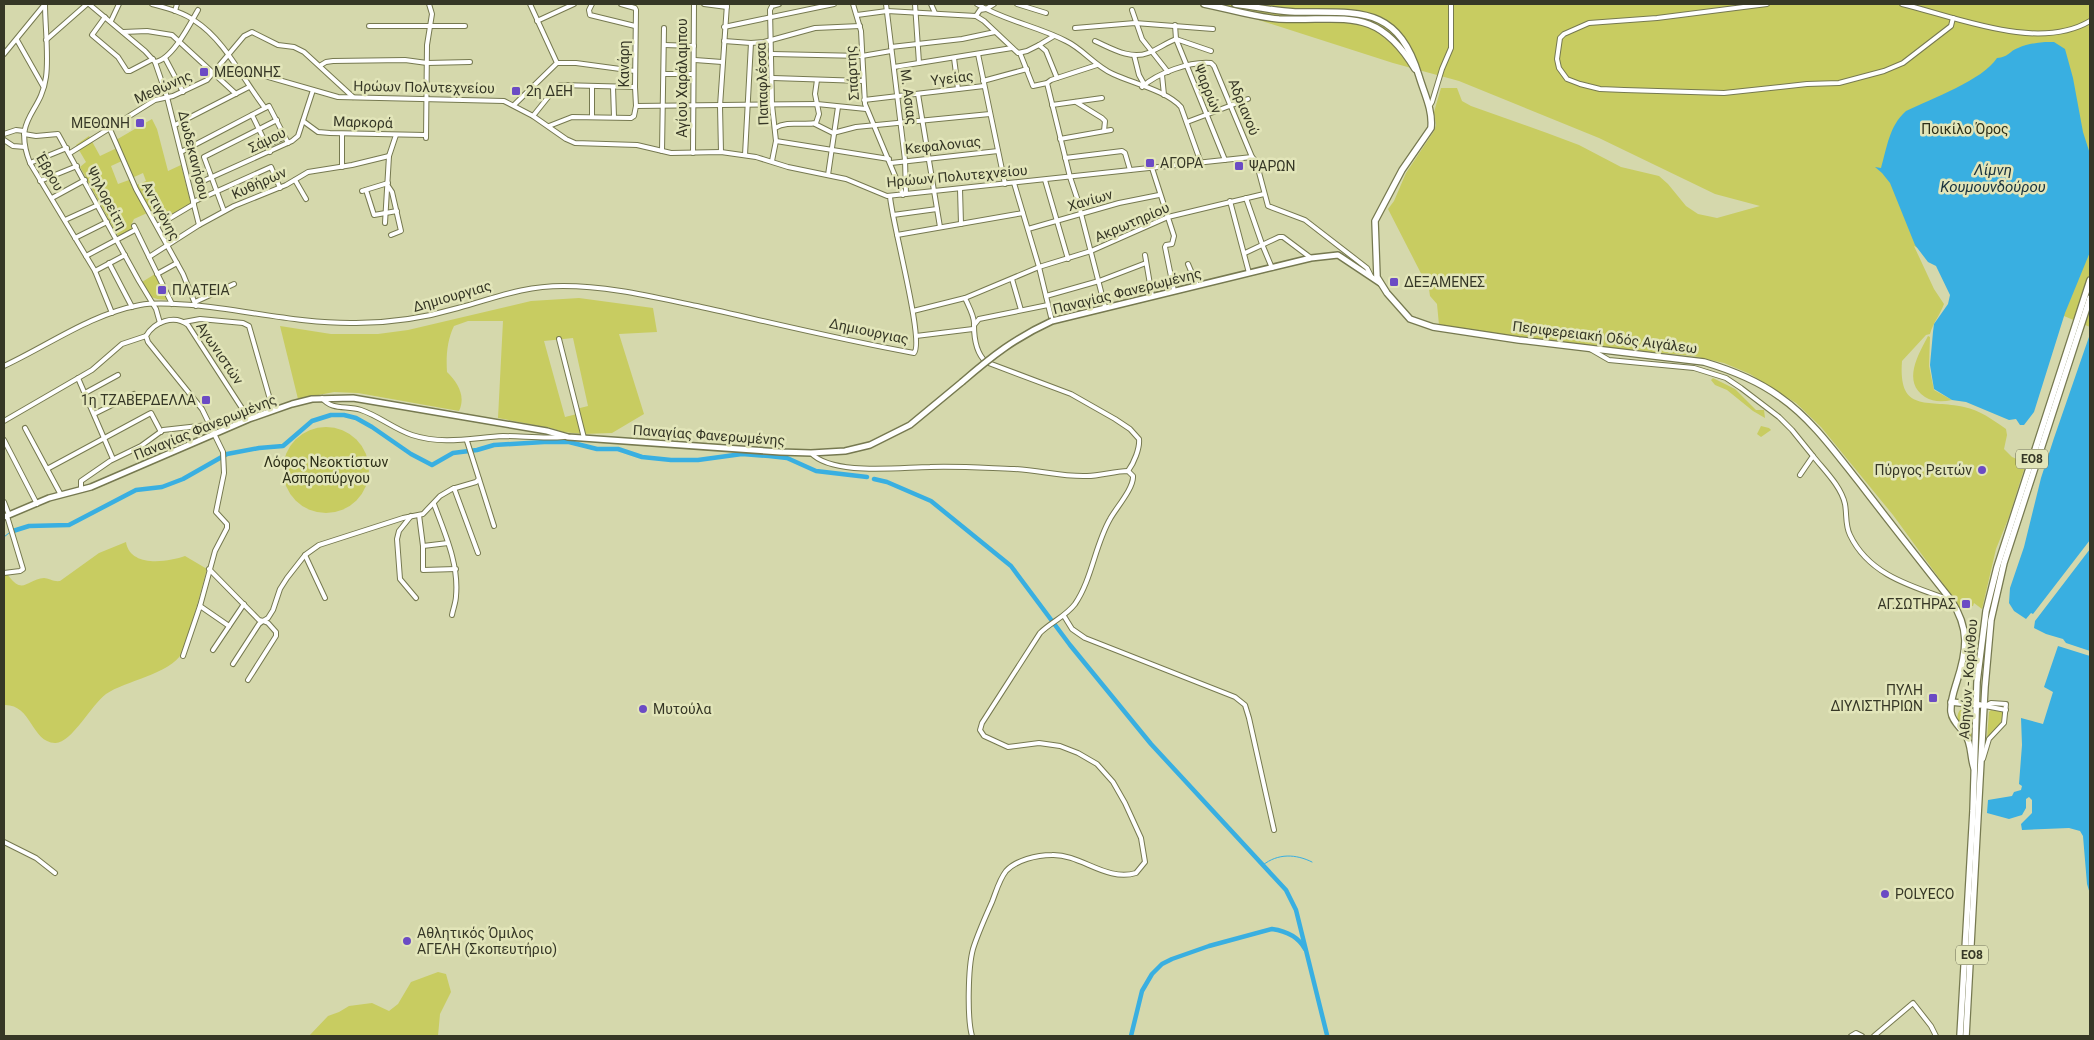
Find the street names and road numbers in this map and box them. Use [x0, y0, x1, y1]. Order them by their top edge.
street label: Αγίου Χαράλαμπου [674, 18, 690, 138]
street label: Κανάρη [616, 40, 632, 88]
street label: Παπαφλέσσα [753, 42, 772, 126]
street label: Σπάρτης [842, 45, 862, 101]
street label: Ψαρρών [1191, 62, 1225, 116]
street label: Μεθώνης [132, 67, 194, 107]
street label: Υγείας [930, 67, 974, 89]
street label: Μ. Ασιας [898, 68, 920, 126]
street label: Αδριανού [1225, 76, 1263, 138]
street label: Ηρώων Πολυτεχνείου [353, 78, 495, 96]
street label: Δωδεκανήσου [175, 109, 213, 201]
street label: Μαρκορά [333, 113, 393, 131]
street label: Σάμου [246, 124, 288, 156]
street label: Κεφαλονιας [904, 133, 982, 158]
street label: Έβρου [32, 150, 67, 194]
street label: Ηρώων Πολυτεχνείου [886, 162, 1028, 190]
street label: Ψηλορείτη [84, 164, 130, 232]
street label: Κυθήρων [229, 164, 289, 202]
street label: Αντιγόνης [139, 179, 183, 243]
street label: Χανίων [1066, 186, 1115, 214]
street label: Ακρωτηρίου [1092, 199, 1172, 245]
street label: Παναγίας Φανερωμένης [1051, 265, 1203, 317]
street label: Δημιουργιας [411, 277, 493, 315]
street label: Δημιουργιας [828, 315, 910, 347]
street label: Περιφερειακή Οδός Αιγάλεω [1512, 318, 1698, 357]
street label: Αγωνιστών [193, 319, 247, 388]
street label: Παναγίας Φανερωμένης [131, 391, 279, 463]
street label: Παναγίας Φανερωμένης [632, 422, 786, 448]
road number: ΕΟ8 [2016, 449, 2048, 468]
street label: Αθηνών - Κορίνθου [1956, 618, 1980, 740]
road number: ΕΟ8 [1956, 946, 1988, 964]

